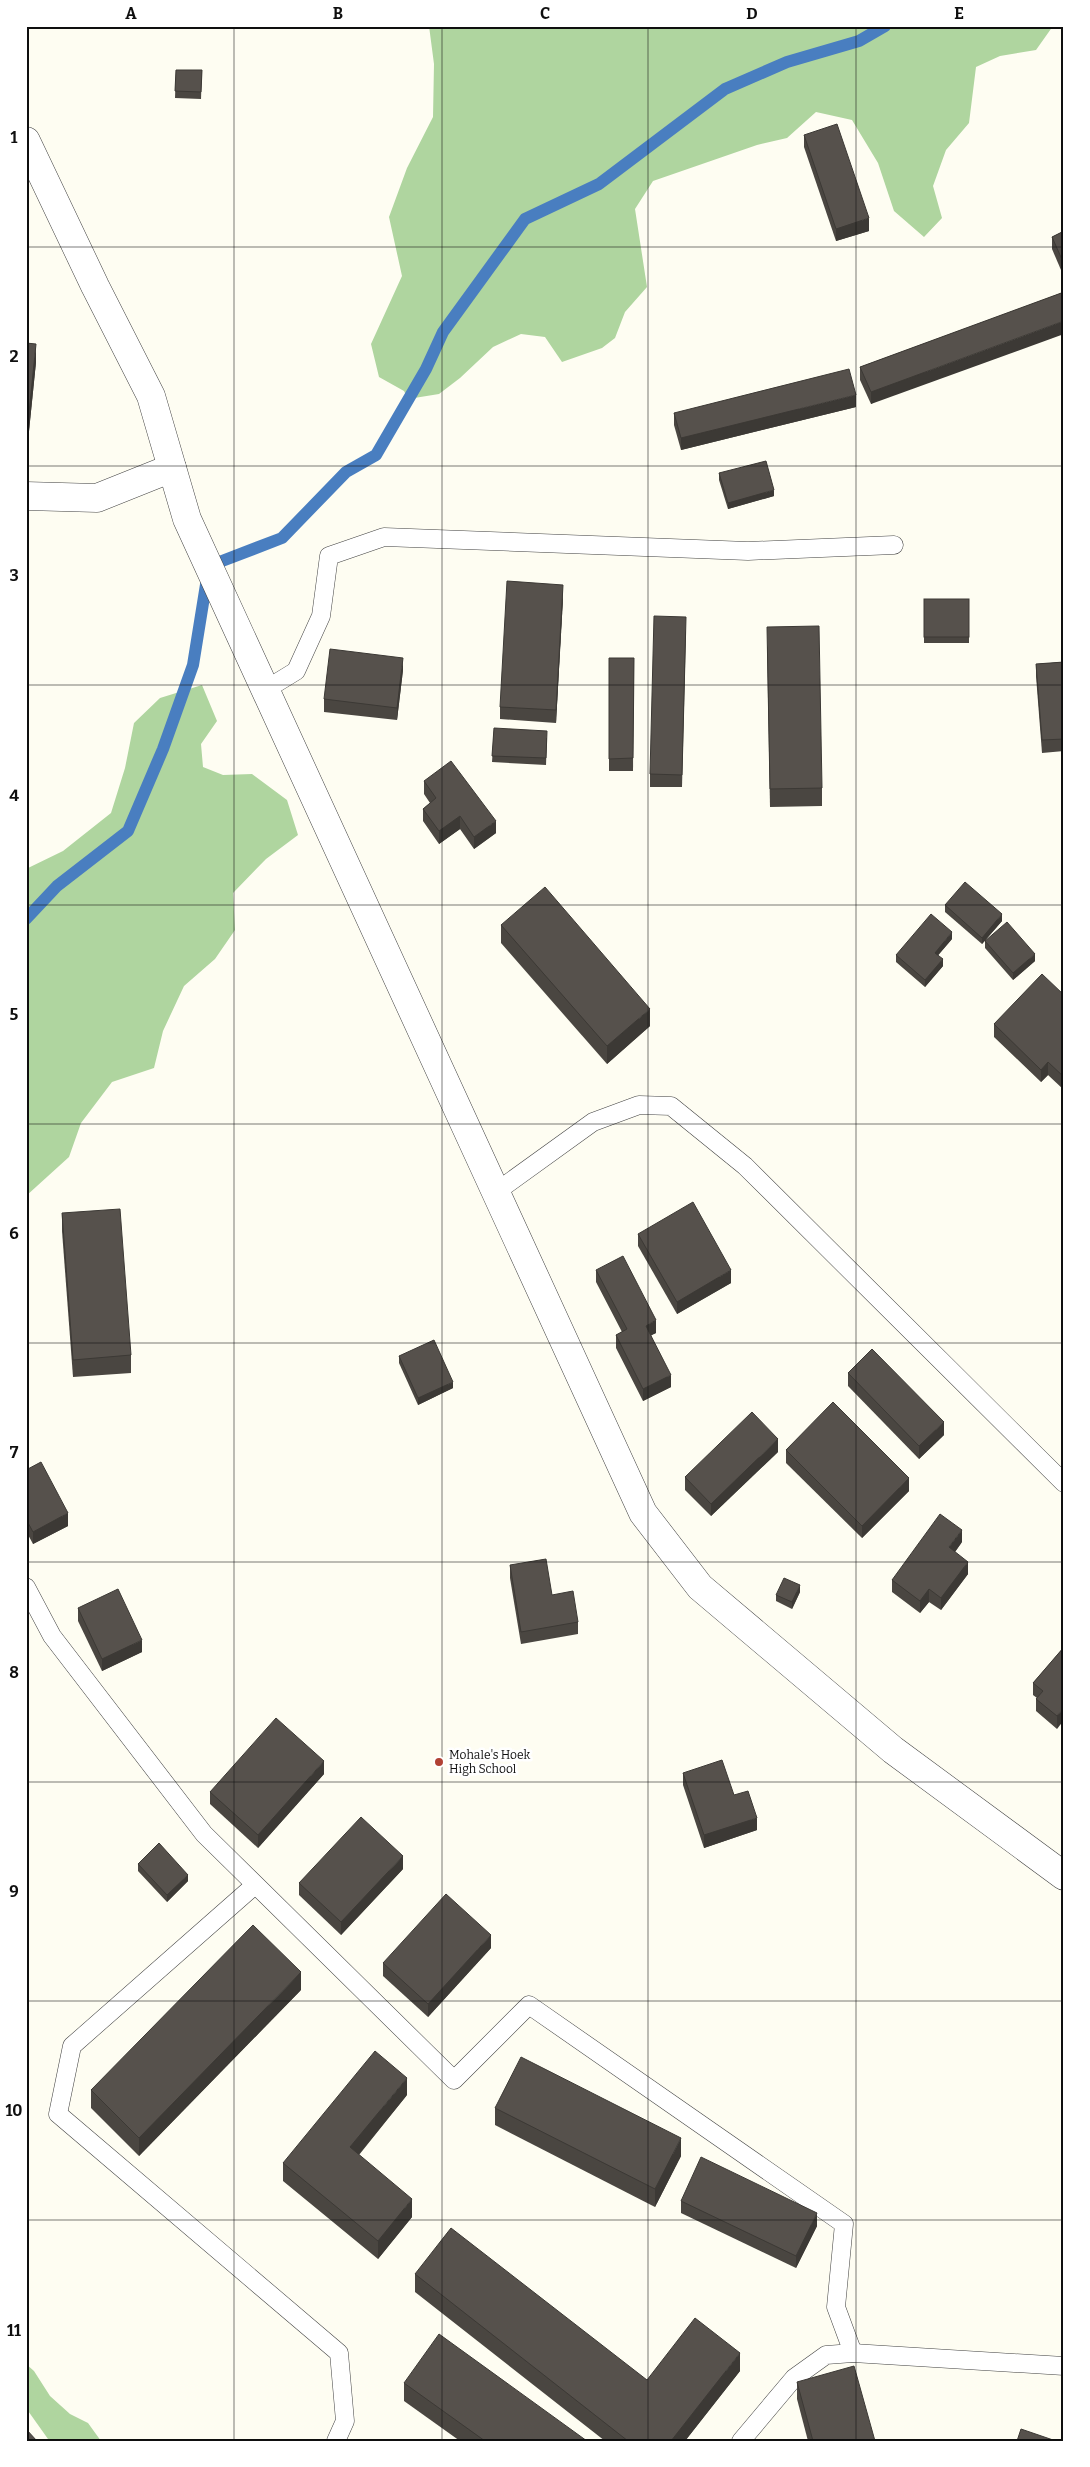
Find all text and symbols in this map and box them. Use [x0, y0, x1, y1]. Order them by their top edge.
text: A [125, 4, 137, 23]
text: B [333, 4, 343, 23]
text: C [540, 4, 550, 23]
text: D [746, 4, 758, 23]
text: E [954, 4, 964, 23]
text: 1 [11, 128, 18, 147]
text: 2 [9, 347, 19, 366]
text: 3 [9, 566, 19, 585]
text: 4 [9, 786, 19, 805]
text: 5 [10, 1005, 19, 1024]
text: 6 [9, 1224, 19, 1243]
text: 7 [10, 1443, 19, 1462]
text: 8 [9, 1663, 19, 1682]
place label: Mohale's Hoek High School [449, 1748, 531, 1776]
marker: Mohale's Hoek High School [433, 1756, 445, 1768]
text: 9 [9, 1882, 19, 1901]
text: 10 [5, 2101, 23, 2120]
text: 11 [7, 2321, 21, 2340]

